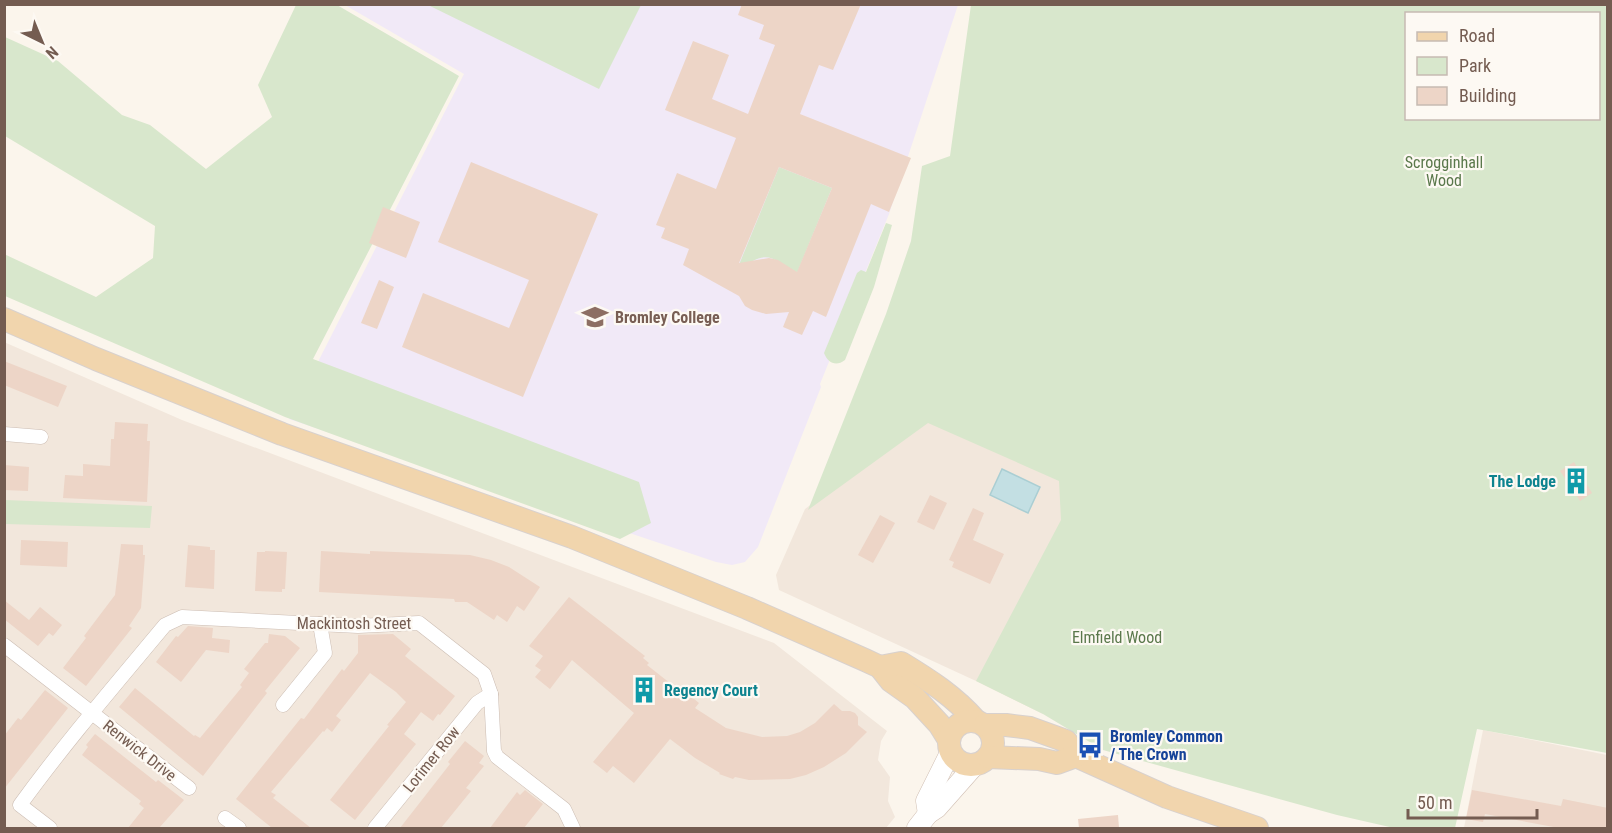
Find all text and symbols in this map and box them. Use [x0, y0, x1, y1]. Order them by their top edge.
north arrow [12, 12, 72, 72]
legend [1405, 12, 1600, 120]
text: Road [1459, 25, 1495, 46]
text: N [42, 42, 62, 63]
text: Park [1459, 55, 1491, 76]
text: Building [1459, 85, 1516, 106]
park label: Scrogginhall Wood [1405, 153, 1483, 190]
school or university icon: Bromley College [580, 302, 610, 332]
place label: Bromley College [615, 308, 720, 327]
building icon: The Lodge [1561, 466, 1591, 496]
place label: The Lodge [1489, 472, 1556, 491]
street label: Mackintosh Street [297, 614, 412, 633]
park label: Elmfield Wood [1072, 628, 1162, 647]
building icon: Regency Court [629, 675, 659, 705]
place label: Regency Court [664, 681, 758, 700]
street label: Renwick Drive [99, 716, 180, 785]
street label: Lorimer Row [399, 723, 464, 796]
place label: Bromley Common / The Crown [1109, 727, 1223, 764]
bus stop icon: Bromley Common / The Crown [1075, 730, 1105, 760]
scale bar [1408, 782, 1537, 820]
text: 50 m [1417, 792, 1452, 813]

